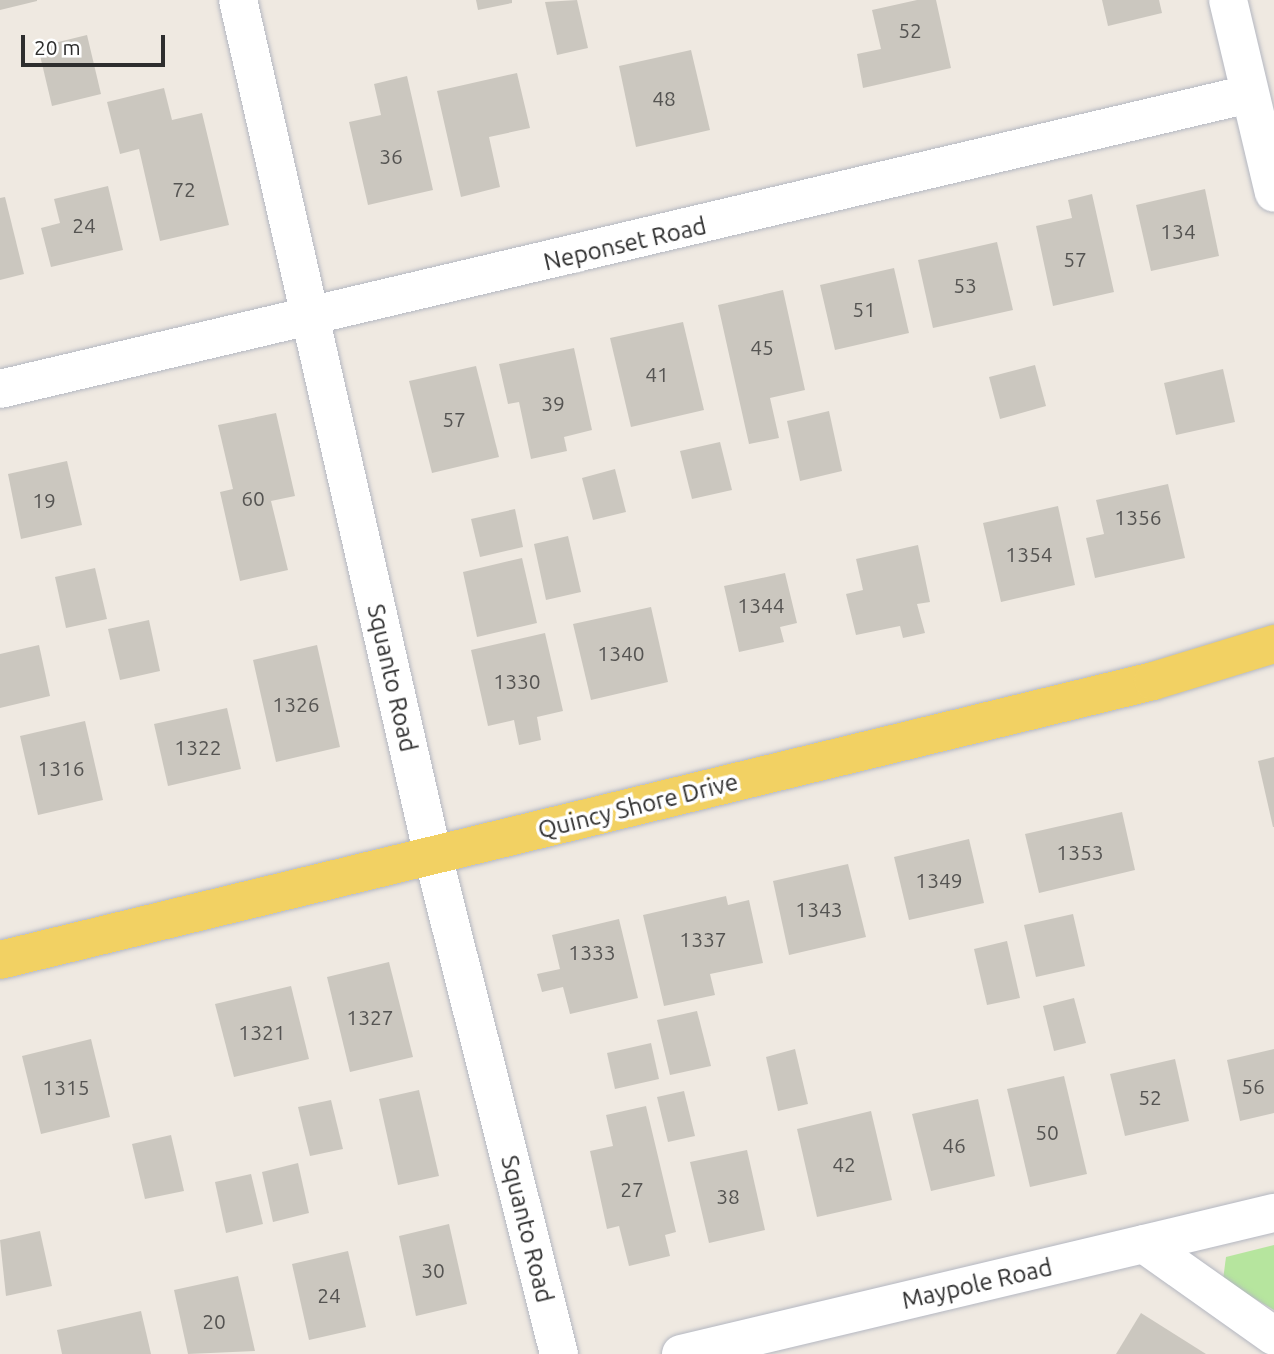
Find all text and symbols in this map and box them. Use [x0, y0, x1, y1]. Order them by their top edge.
house number: 52 [898, 17, 922, 43]
scale bar [24, 21, 168, 65]
text: 20 m [34, 35, 81, 59]
house number: 48 [652, 85, 676, 111]
house number: 36 [379, 143, 403, 169]
house number: 72 [172, 176, 196, 202]
street label: Neponset Road [541, 211, 709, 277]
house number: 24 [72, 212, 96, 238]
house number: 134 [1160, 218, 1196, 244]
house number: 57 [1063, 246, 1087, 272]
house number: 53 [953, 272, 977, 298]
house number: 51 [852, 296, 876, 322]
house number: 45 [750, 334, 774, 360]
house number: 41 [645, 361, 669, 387]
house number: 39 [541, 390, 565, 416]
house number: 57 [442, 406, 466, 432]
house number: 60 [241, 485, 265, 511]
house number: 19 [32, 487, 56, 513]
house number: 1356 [1114, 504, 1162, 530]
house number: 1354 [1005, 541, 1053, 567]
house number: 1344 [737, 592, 785, 618]
street label: Squanto Road [361, 601, 423, 755]
house number: 1340 [597, 640, 645, 666]
house number: 1330 [493, 668, 541, 694]
house number: 1326 [272, 691, 320, 717]
house number: 1322 [174, 734, 222, 760]
house number: 1316 [37, 755, 85, 781]
street label: Quincy Shore Drive [535, 767, 741, 845]
house number: 1353 [1056, 839, 1104, 865]
house number: 1349 [915, 867, 963, 893]
house number: 1343 [795, 896, 843, 922]
house number: 1337 [679, 926, 727, 952]
house number: 1333 [568, 939, 616, 965]
house number: 1327 [346, 1004, 394, 1030]
house number: 1321 [238, 1019, 286, 1045]
house number: 56 [1241, 1073, 1265, 1099]
house number: 1315 [42, 1074, 90, 1100]
house number: 52 [1138, 1084, 1162, 1110]
house number: 50 [1035, 1119, 1059, 1145]
house number: 46 [942, 1132, 966, 1158]
house number: 42 [832, 1151, 856, 1177]
street label: Squanto Road [495, 1152, 559, 1306]
house number: 27 [620, 1176, 644, 1202]
house number: 38 [716, 1183, 740, 1209]
street label: Maypole Road [899, 1253, 1055, 1315]
house number: 30 [421, 1257, 445, 1283]
house number: 24 [317, 1282, 341, 1308]
house number: 20 [202, 1308, 226, 1334]

